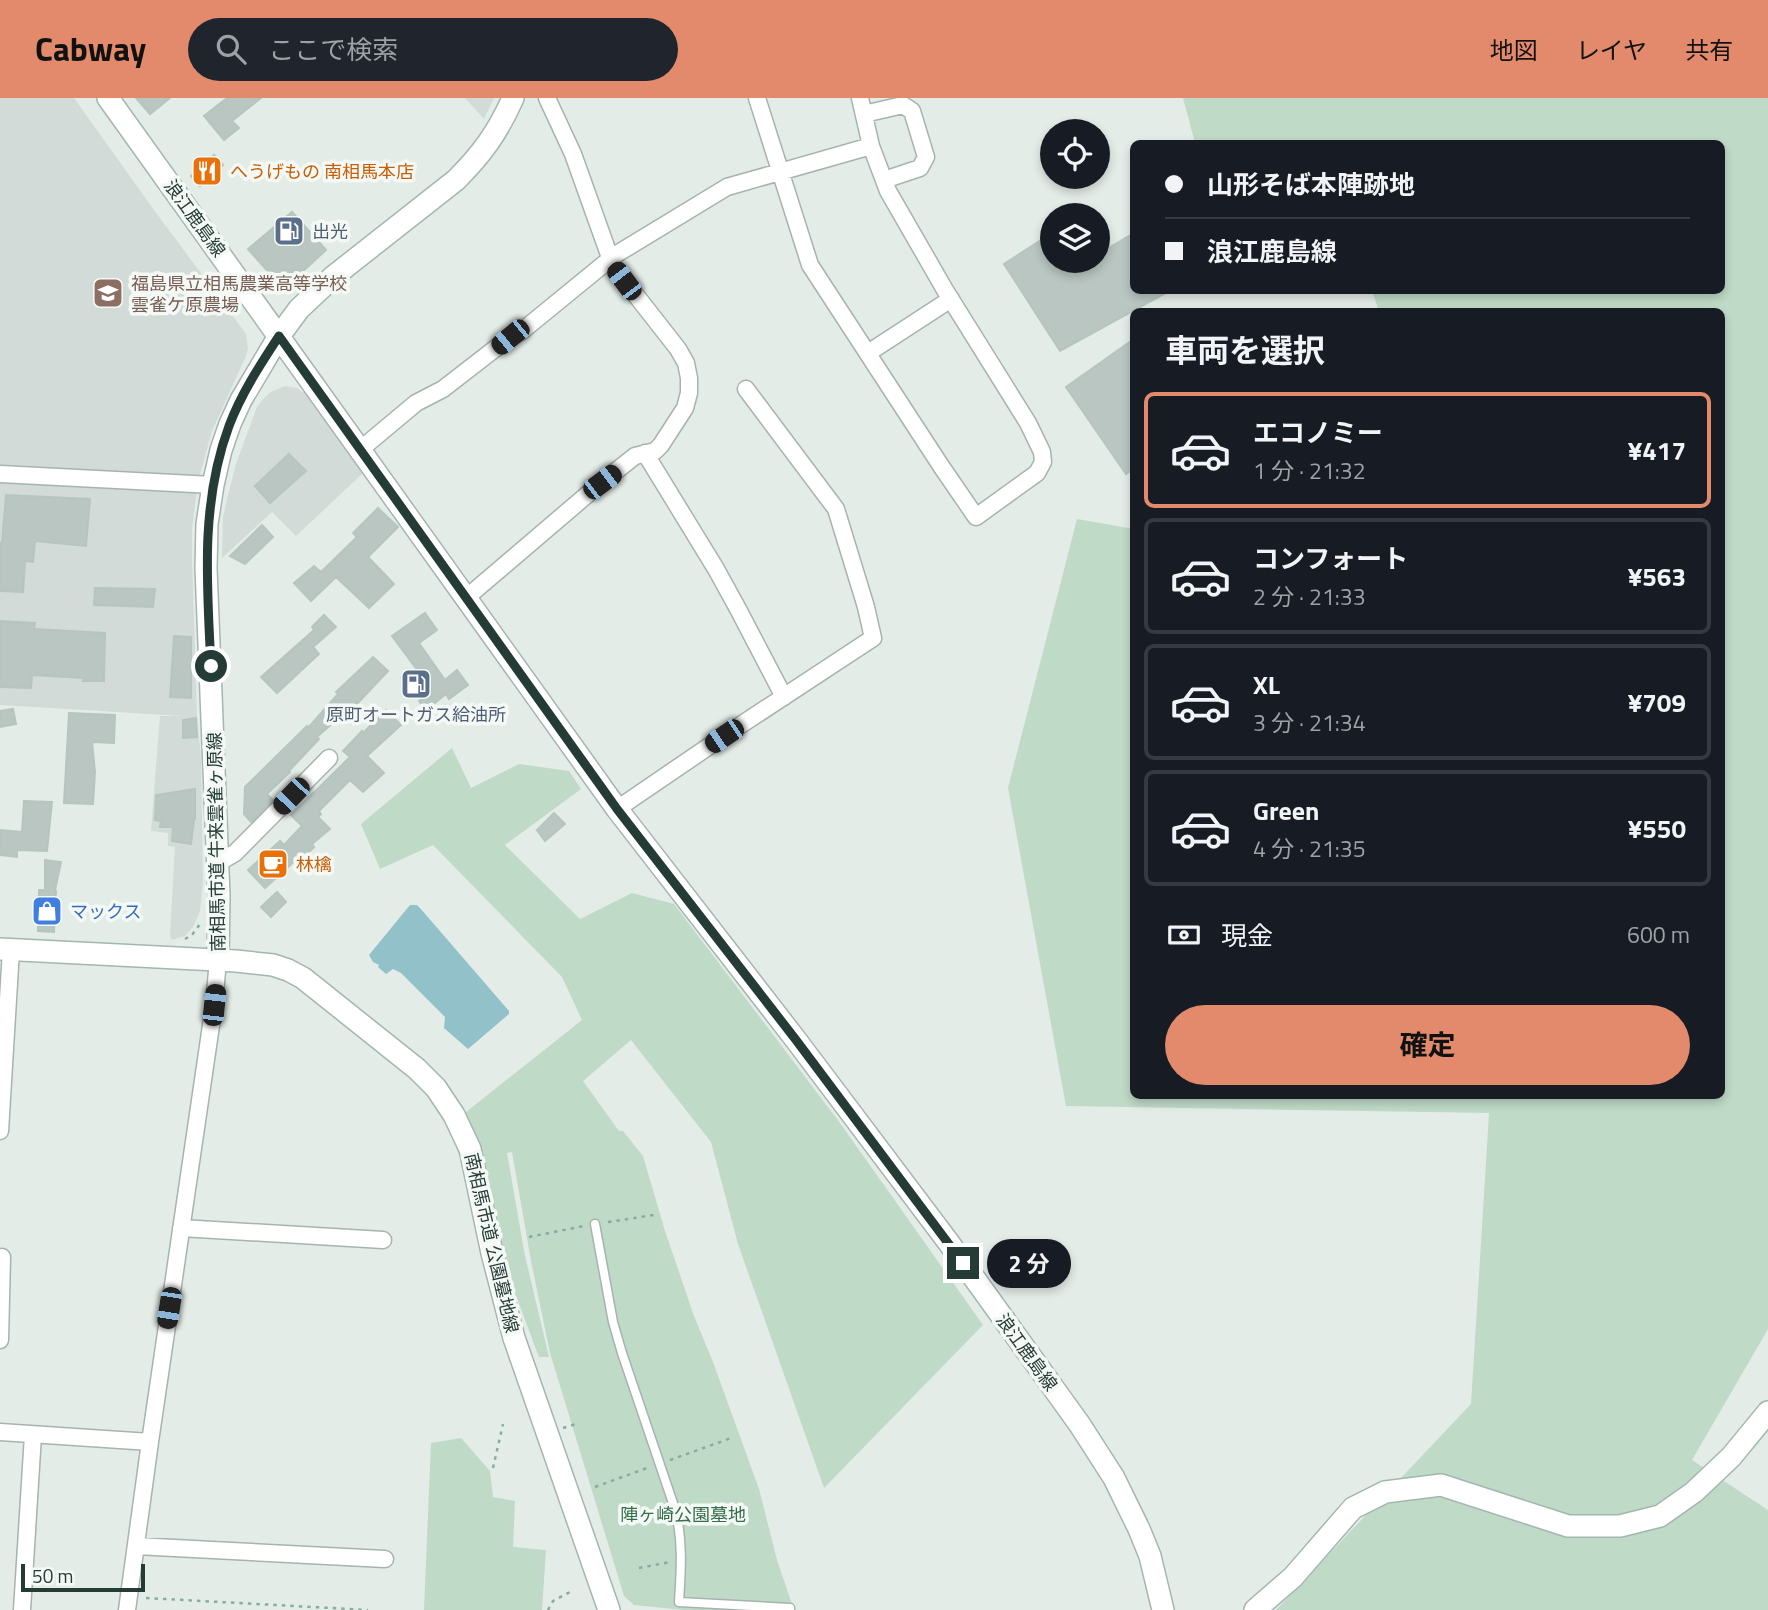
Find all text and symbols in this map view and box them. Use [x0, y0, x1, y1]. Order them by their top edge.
search box [188, 18, 678, 81]
text: Cabway [35, 24, 146, 74]
icon: search [212, 30, 250, 68]
text: ここで検索 [268, 30, 398, 69]
text: 地図 [1490, 32, 1538, 68]
text: レイヤ [1576, 32, 1647, 68]
text: 共有 [1685, 32, 1733, 68]
map controls [1040, 119, 1110, 273]
button: locate [1040, 119, 1110, 189]
restaurant icon: へうげもの 南相馬本店 [190, 154, 224, 188]
place label: へうげもの 南相馬本店 [230, 158, 414, 185]
text: 山形そば本陣跡地 [1207, 165, 1415, 204]
street label: 浪江鹿島線 [158, 174, 232, 262]
button: layers [1040, 203, 1110, 273]
fuel station icon: 出光 [272, 214, 306, 248]
place label: 出光 [312, 218, 348, 245]
text: 浪江鹿島線 [1207, 232, 1337, 271]
car [603, 258, 646, 304]
place label: 福島県立相馬農業高等学校 雲雀ケ原農場 [131, 270, 347, 318]
school or university icon: 福島県立相馬農業高等学校 雲雀ケ原農場 [91, 276, 125, 310]
car [488, 316, 533, 358]
text: 車両を選択 [1165, 326, 1325, 374]
text: エコノミー [1253, 413, 1383, 452]
icon: car [1169, 419, 1232, 482]
text: ¥417 [1628, 431, 1686, 470]
text: 1 分 · 21:32 [1253, 453, 1366, 488]
car [579, 461, 626, 503]
text: コンフォート [1253, 539, 1408, 578]
icon: car [1169, 545, 1232, 608]
text: ¥563 [1628, 557, 1686, 596]
text: 2 分 · 21:33 [1253, 579, 1366, 614]
route start [195, 650, 227, 682]
text: XL [1253, 665, 1280, 704]
fuel station icon: 原町オートガス給油所 [399, 667, 433, 701]
icon: car [1169, 671, 1232, 734]
text: ¥709 [1628, 683, 1686, 722]
place label: 原町オートガス給油所 [326, 701, 506, 728]
text: 3 分 · 21:34 [1253, 705, 1366, 740]
car [701, 716, 748, 756]
street label: 南相馬市道 牛来雲雀ヶ原線 [201, 732, 231, 952]
car [269, 774, 314, 818]
text: Green [1253, 791, 1319, 830]
icon: car [1169, 797, 1232, 860]
text: ¥550 [1628, 809, 1686, 848]
text: 4 分 · 21:35 [1253, 831, 1366, 866]
cafe icon: 林檎 [256, 847, 290, 881]
place label: 林檎 [296, 851, 332, 878]
shop icon: マックス [30, 894, 64, 928]
place label: マックス [70, 898, 141, 925]
icon: cash [1165, 916, 1203, 954]
text: 現金 [1221, 916, 1273, 955]
text: 600 m [1627, 917, 1690, 952]
car [202, 983, 227, 1027]
button: 確定 [1165, 1005, 1690, 1085]
street label: 南相馬市道 公園墓地線 [458, 1150, 526, 1336]
callout: 2 分 [988, 1238, 1072, 1288]
text: 2 分 [1009, 1246, 1049, 1281]
route end [947, 1247, 979, 1279]
car [156, 1286, 183, 1330]
street label: 浪江鹿島線 [990, 1308, 1064, 1396]
park label: 陣ヶ崎公園墓地 [620, 1501, 746, 1528]
scale bar [21, 1561, 145, 1593]
text: 50 m [32, 1561, 73, 1590]

